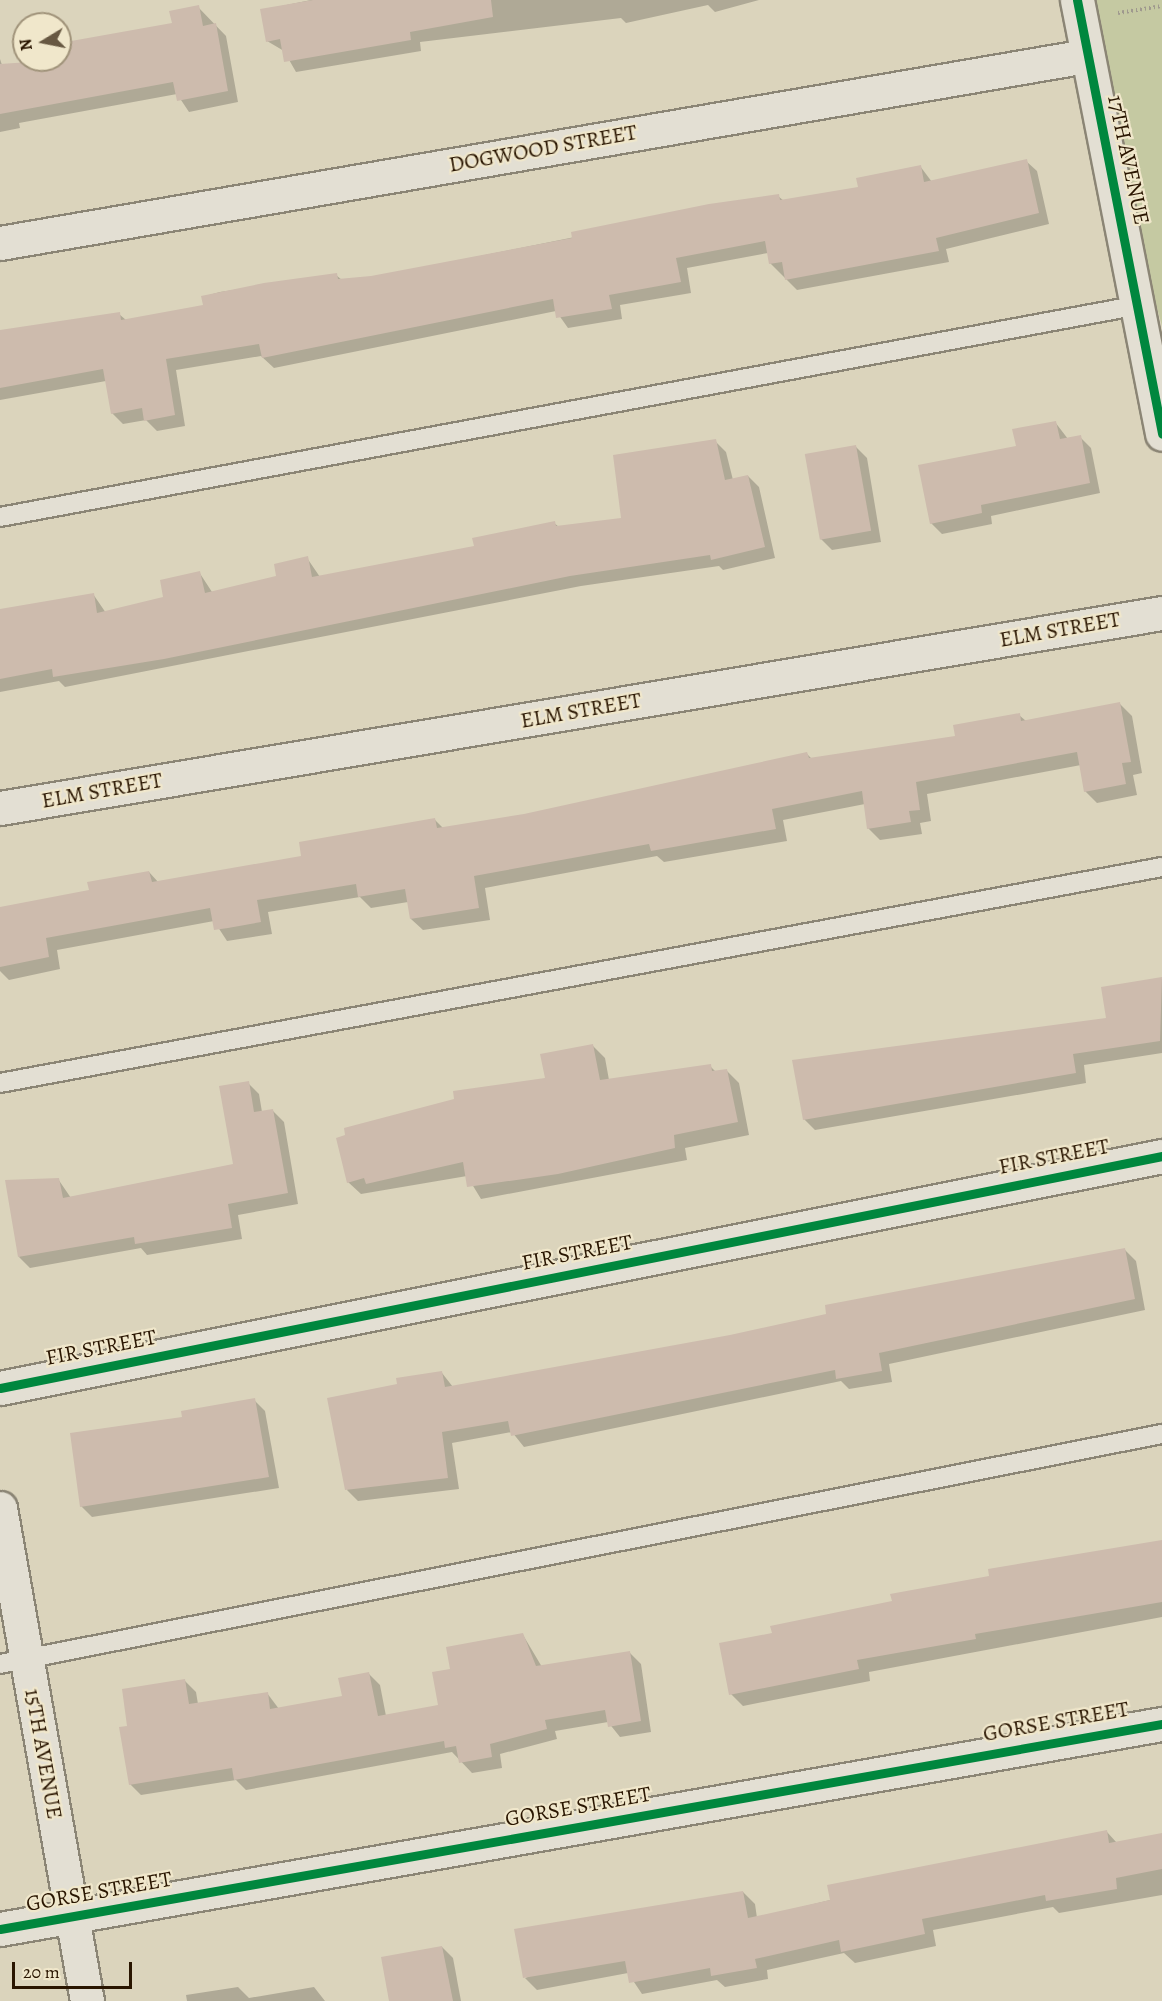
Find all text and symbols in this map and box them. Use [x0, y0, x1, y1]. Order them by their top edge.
north arrow [12, 12, 72, 72]
text: N [14, 37, 38, 52]
street label: 17TH AVENUE [1101, 93, 1155, 227]
street label: DOGWOOD STREET [447, 119, 639, 179]
street label: ELM STREET [997, 606, 1123, 654]
street label: ELM STREET [518, 687, 644, 735]
street label: ELM STREET [39, 767, 165, 815]
street label: FIR STREET [996, 1133, 1112, 1181]
street label: FIR STREET [519, 1229, 635, 1277]
street label: FIR STREET [43, 1324, 159, 1372]
street label: 15TH AVENUE [19, 1687, 67, 1821]
street label: GORSE STREET [981, 1696, 1131, 1748]
street label: GORSE STREET [503, 1781, 653, 1833]
street label: GORSE STREET [24, 1866, 174, 1918]
scale bar [15, 1950, 135, 1988]
text: 20 m [23, 1960, 60, 1984]

